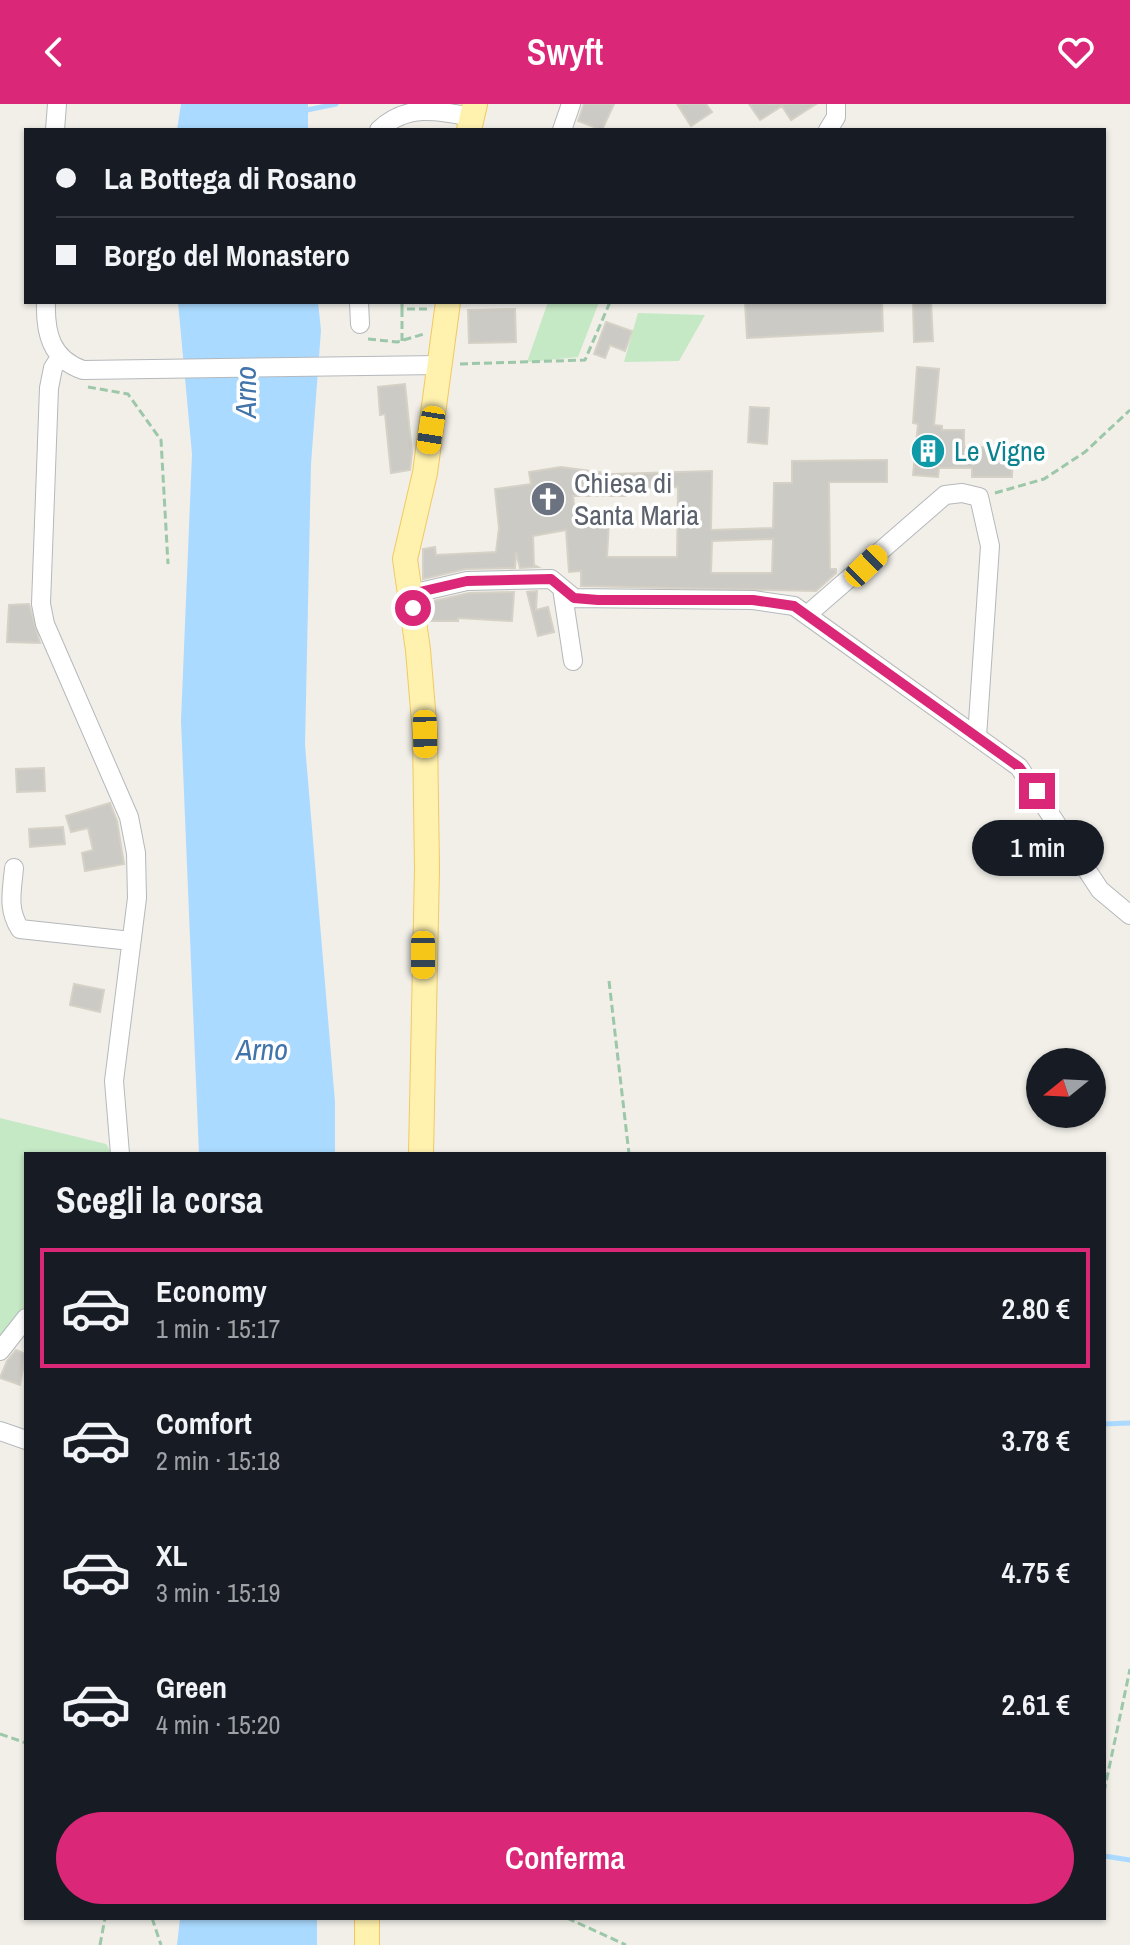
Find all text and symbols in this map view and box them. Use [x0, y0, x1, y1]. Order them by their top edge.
text: Swyft [527, 28, 603, 76]
icon: back [32, 30, 76, 74]
icon: heart [1054, 30, 1098, 74]
text: La Bottega di Rosano [104, 158, 357, 198]
text: Borgo del Monastero [104, 235, 350, 275]
water label: Arno [225, 366, 265, 420]
car [415, 404, 447, 456]
building icon: Le Vigne [909, 432, 947, 470]
place label: Le Vigne [954, 432, 1046, 470]
place label: Chiesa di Santa Maria [574, 464, 699, 534]
church icon: Chiesa di Santa Maria [529, 480, 567, 518]
car [840, 541, 892, 591]
route start [395, 590, 431, 626]
car [413, 710, 437, 758]
route end [1019, 773, 1055, 809]
callout: 1 min [971, 819, 1103, 875]
text: 1 min [1011, 830, 1065, 865]
car [411, 931, 435, 979]
water label: Arno [234, 1029, 288, 1069]
north arrow [1026, 1048, 1106, 1128]
map controls [1026, 1048, 1106, 1128]
text: Scegli la corsa [56, 1176, 263, 1224]
text: Economy [156, 1271, 267, 1311]
icon: car [60, 1272, 132, 1344]
text: 2.80 € [1002, 1288, 1070, 1328]
text: 1 min · 15:17 [156, 1311, 280, 1346]
text: Comfort [156, 1403, 252, 1443]
icon: car [60, 1404, 132, 1476]
text: 3.78 € [1002, 1420, 1070, 1460]
text: 2 min · 15:18 [156, 1443, 280, 1478]
text: XL [156, 1535, 187, 1575]
icon: car [60, 1536, 132, 1608]
text: 4.75 € [1002, 1552, 1070, 1592]
text: 3 min · 15:19 [156, 1575, 280, 1610]
text: Green [156, 1667, 227, 1707]
icon: car [60, 1668, 132, 1740]
text: 2.61 € [1002, 1684, 1070, 1724]
text: 4 min · 15:20 [156, 1707, 280, 1742]
button: Conferma [56, 1812, 1074, 1904]

